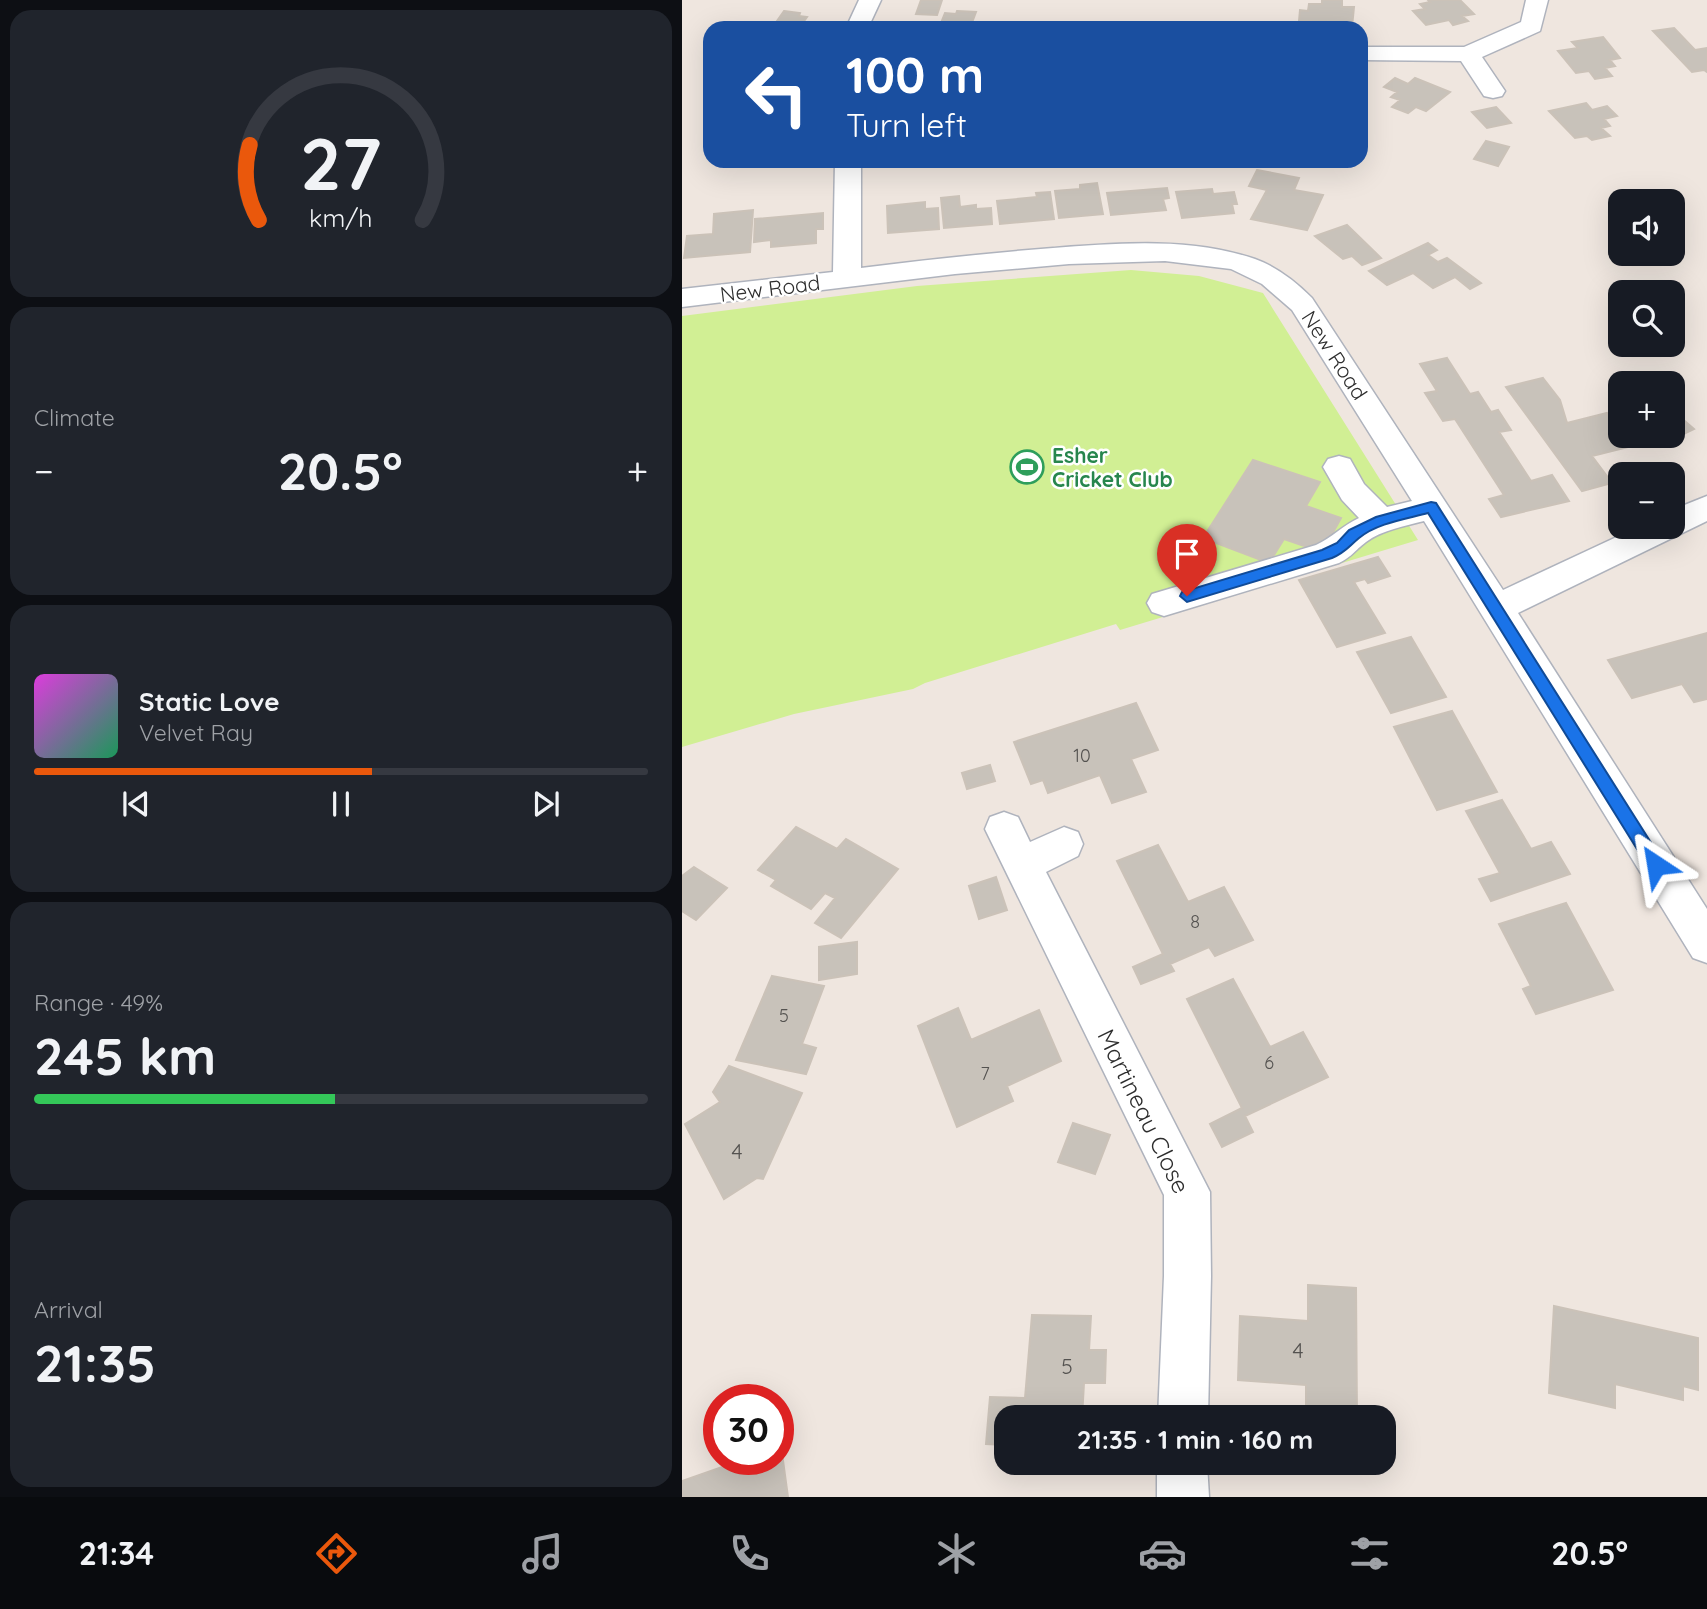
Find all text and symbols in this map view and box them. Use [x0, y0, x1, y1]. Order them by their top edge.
text: 100 m [846, 44, 984, 105]
icon: left [731, 49, 822, 140]
text: Turn left [846, 105, 967, 145]
text: 27 [300, 117, 382, 208]
map controls [1608, 189, 1685, 539]
button: sound [1608, 189, 1685, 266]
text: km/h [309, 202, 373, 233]
street label: New Road [718, 269, 822, 307]
button: search [1608, 280, 1685, 357]
street label: New Road [1297, 306, 1373, 404]
button: + [1608, 371, 1685, 448]
text: Climate [34, 403, 115, 432]
text: 20.5° [278, 438, 403, 503]
place label: Esher Cricket Club [1052, 442, 1173, 492]
text: − [34, 447, 54, 495]
text: + [627, 447, 648, 495]
sports icon: Esher Cricket Club [1008, 448, 1046, 486]
button: − [1608, 462, 1685, 539]
pin [1157, 524, 1217, 596]
icon: arrive [1168, 535, 1206, 573]
text: Static Love [139, 685, 280, 718]
text: Velvet Ray [139, 718, 253, 747]
house number: 10 [1073, 744, 1091, 767]
icon: previous [117, 785, 155, 823]
icon: pause [322, 785, 360, 823]
icon: next [527, 785, 565, 823]
position arrow [1619, 828, 1693, 902]
house number: 8 [1190, 910, 1200, 933]
text: Range · 49% [34, 988, 163, 1017]
house number: 5 [779, 1004, 789, 1027]
text: 245 km [34, 1023, 216, 1088]
street label: Martineau Close [1091, 1024, 1197, 1198]
house number: 6 [1264, 1051, 1274, 1074]
house number: 7 [980, 1062, 990, 1085]
house number: 4 [731, 1138, 743, 1164]
text: Arrival [34, 1295, 103, 1324]
text: 21:35 [34, 1330, 156, 1395]
house number: 4 [1292, 1337, 1304, 1363]
house number: 5 [1061, 1353, 1073, 1379]
speed limit sign: 30 [703, 1384, 794, 1475]
text: 21:35 · 1 min · 160 m [1077, 1423, 1313, 1456]
icon: directions [312, 1529, 361, 1578]
icon: music [518, 1529, 567, 1578]
icon: phone [725, 1529, 774, 1578]
icon: climate [932, 1529, 981, 1578]
icon: car [1138, 1529, 1187, 1578]
icon: filters [1345, 1529, 1394, 1578]
text: 21:34 [79, 1533, 154, 1573]
text: 20.5° [1551, 1533, 1628, 1573]

